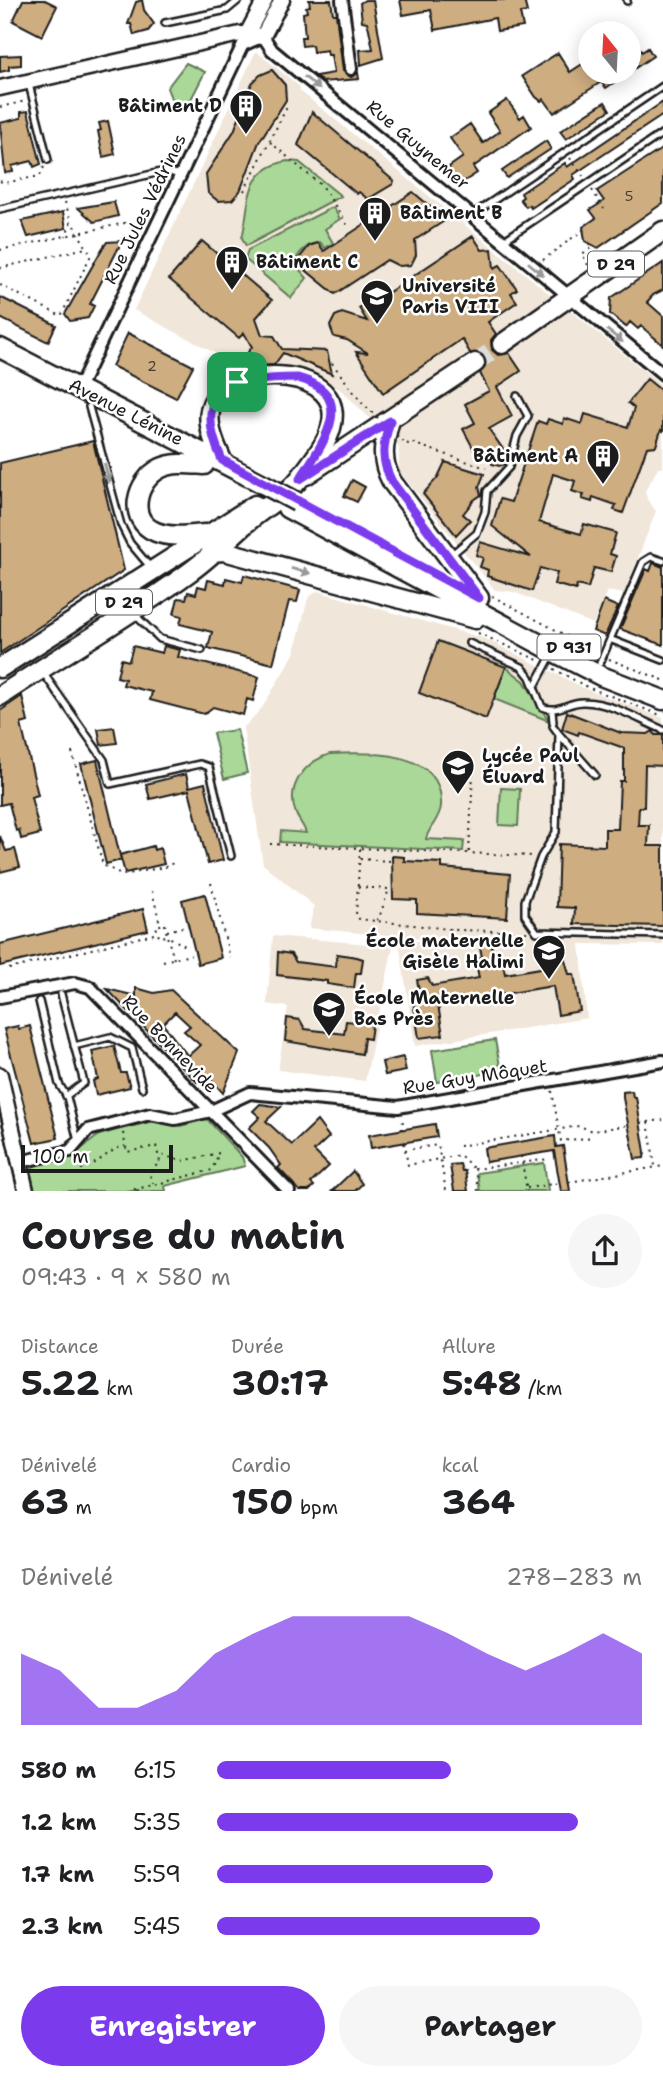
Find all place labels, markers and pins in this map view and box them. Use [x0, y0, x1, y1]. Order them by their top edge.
building icon: Bâtiment D [227, 87, 265, 136]
place label: Bâtiment D [118, 94, 222, 118]
building icon: Bâtiment B [356, 194, 394, 243]
place label: Bâtiment B [400, 201, 502, 225]
building icon: Bâtiment C [213, 243, 251, 292]
place label: Bâtiment C [256, 250, 358, 274]
place label: Université Paris VIII [402, 274, 499, 319]
school or university icon: Université Paris VIII [358, 277, 396, 326]
pin [207, 352, 267, 412]
building icon: Bâtiment A [584, 437, 622, 486]
place label: Bâtiment A [473, 444, 578, 468]
place label: Lycée Paul Éluard [482, 744, 579, 789]
school or university icon: Lycée Paul Éluard [439, 747, 477, 796]
place label: École maternelle Gisèle Halimi [366, 927, 524, 974]
school or university icon: École maternelle Gisèle Halimi [530, 932, 568, 981]
place label: École Maternelle Bas Près [354, 984, 515, 1031]
school or university icon: École Maternelle Bas Près [310, 989, 348, 1038]

